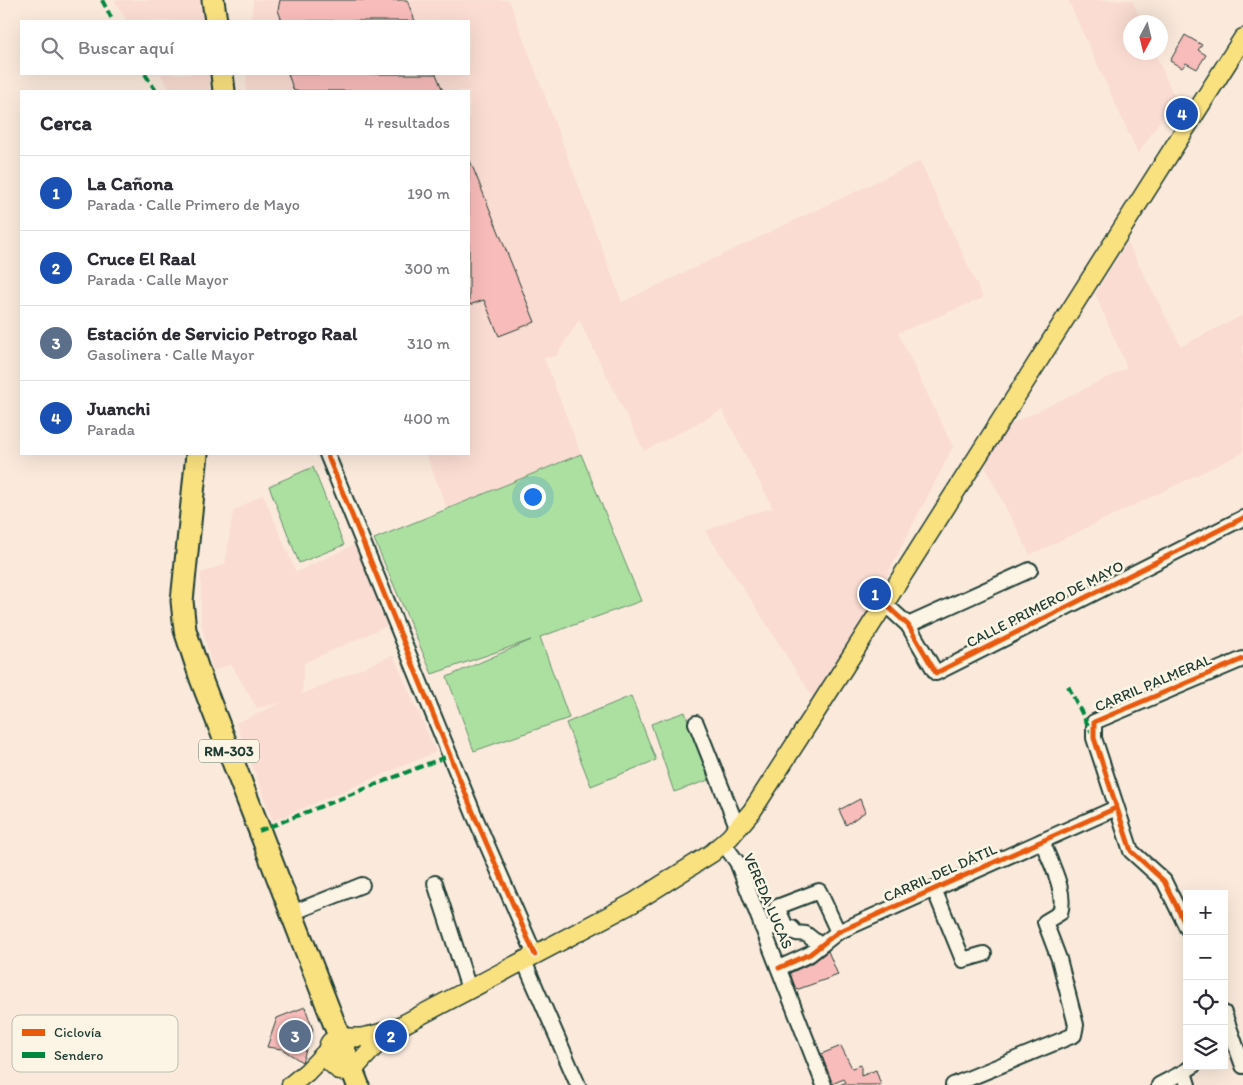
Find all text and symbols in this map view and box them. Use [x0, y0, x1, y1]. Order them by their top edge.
north arrow [1123, 15, 1168, 60]
search box [20, 20, 470, 75]
icon: search [38, 34, 66, 62]
text: Buscar aquí [78, 36, 174, 59]
pin: 4 [1166, 95, 1198, 133]
text: Cerca [40, 110, 92, 135]
text: 4 resultados [364, 113, 450, 132]
text: La Cañona [87, 172, 173, 195]
text: 1 [52, 184, 60, 203]
text: 190 m [407, 184, 450, 203]
text: Parada · Calle Primero de Mayo [87, 195, 300, 214]
text: Cruce El Raal [87, 247, 196, 270]
text: 2 [52, 259, 60, 278]
text: 300 m [405, 259, 450, 278]
text: Parada · Calle Mayor [87, 270, 228, 289]
text: Estación de Servicio Petrogo Raal [87, 322, 357, 345]
text: 3 [52, 334, 60, 353]
text: 310 m [407, 334, 450, 353]
text: Gasolinera · Calle Mayor [87, 345, 254, 364]
text: Juanchi [87, 397, 150, 420]
text: 4 [51, 409, 61, 428]
text: 400 m [404, 409, 450, 428]
text: Parada [87, 420, 135, 439]
your location [520, 484, 546, 510]
street label: CALLE PRIMERO DE MAYO [963, 556, 1127, 652]
pin: 1 [859, 575, 891, 613]
street label: CARRIL PALMERAL [1092, 650, 1214, 716]
road number: RM-303 [199, 739, 259, 762]
street label: CARRIL DEL DÁTIL [880, 840, 1000, 906]
street label: VEREDA LUCAS [740, 850, 796, 952]
map controls [1183, 890, 1228, 1070]
button: + [1183, 890, 1228, 935]
button: − [1183, 935, 1228, 980]
button: locate [1183, 980, 1228, 1025]
legend [12, 1015, 178, 1072]
pin: 3 [279, 1017, 311, 1055]
pin: 2 [375, 1017, 407, 1055]
text: Ciclovía [54, 1024, 102, 1041]
button: layers [1183, 1025, 1228, 1070]
text: Sendero [54, 1047, 103, 1064]

